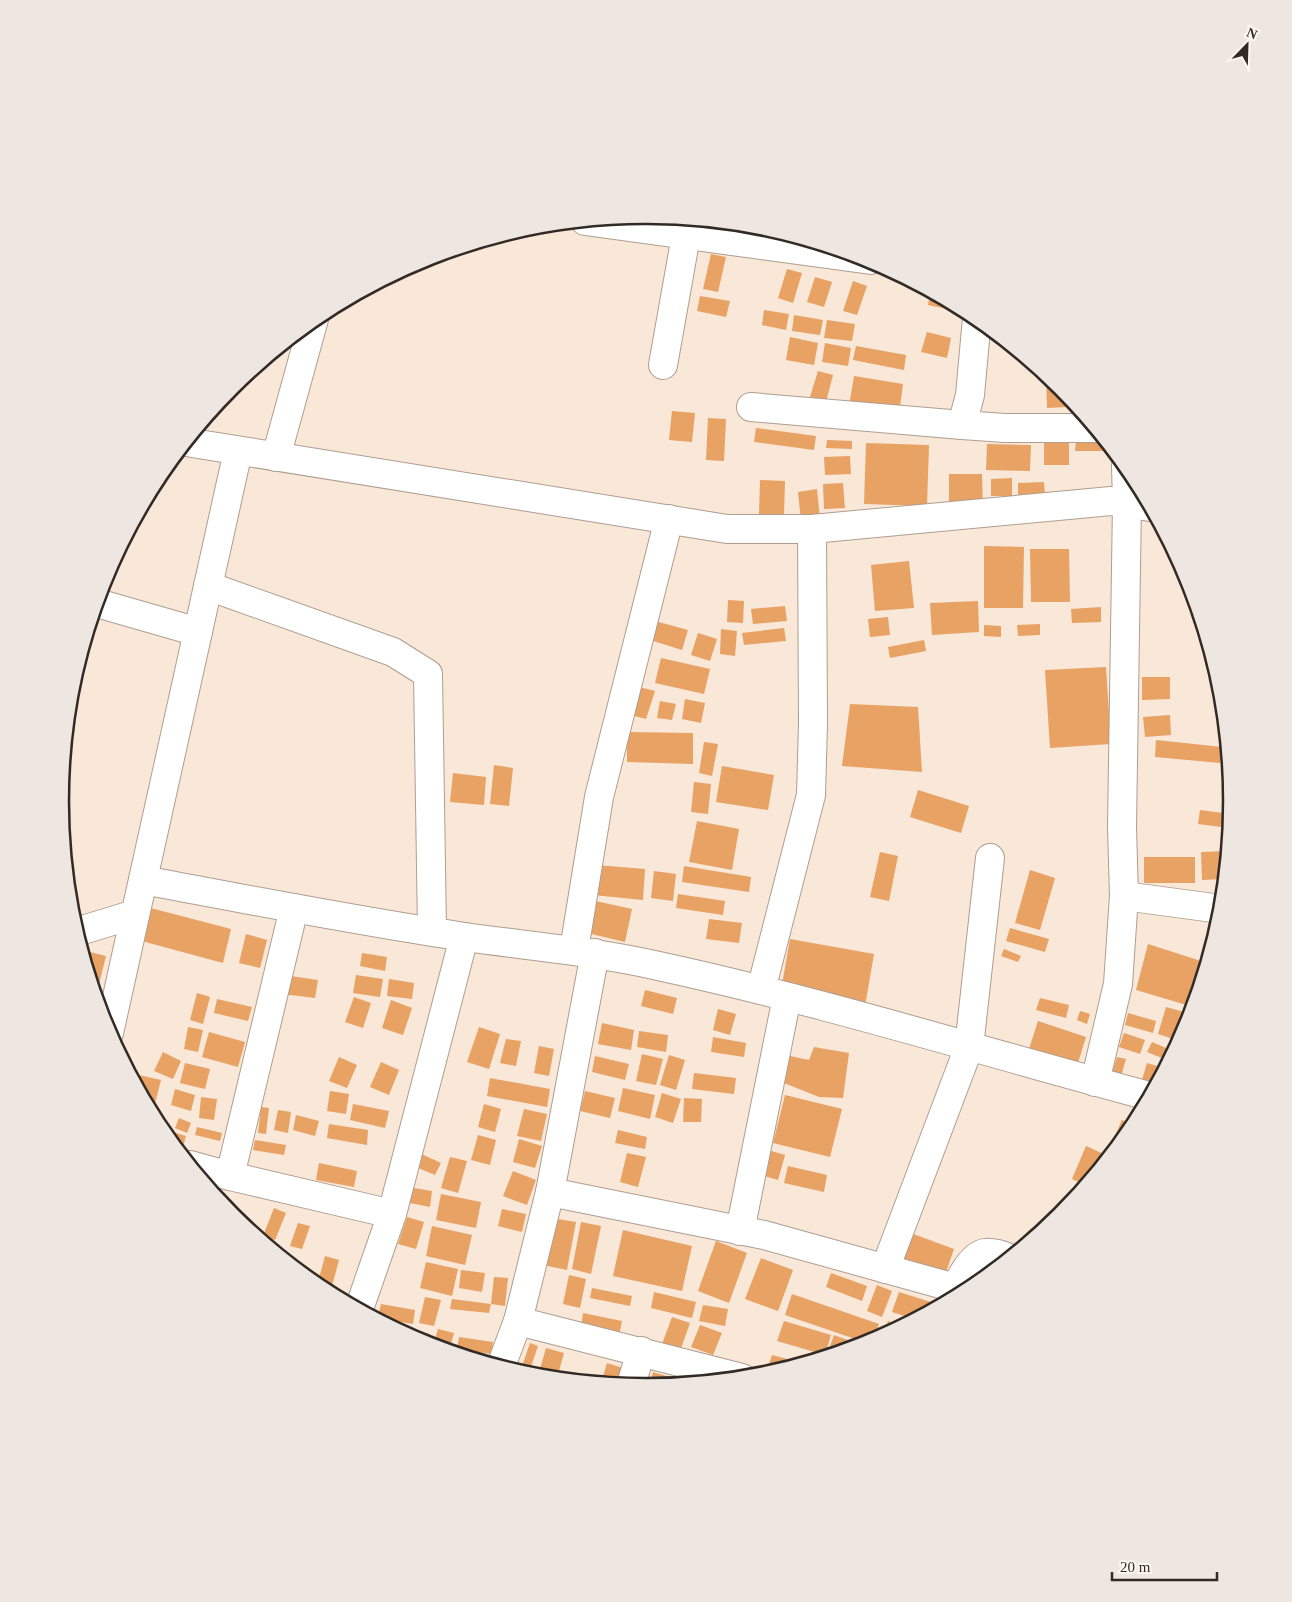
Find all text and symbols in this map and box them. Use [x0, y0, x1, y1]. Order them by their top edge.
north arrow [1222, 20, 1272, 70]
text: N [1244, 25, 1259, 42]
scale bar [1112, 1550, 1217, 1582]
text: 20 m [1120, 1559, 1151, 1575]

